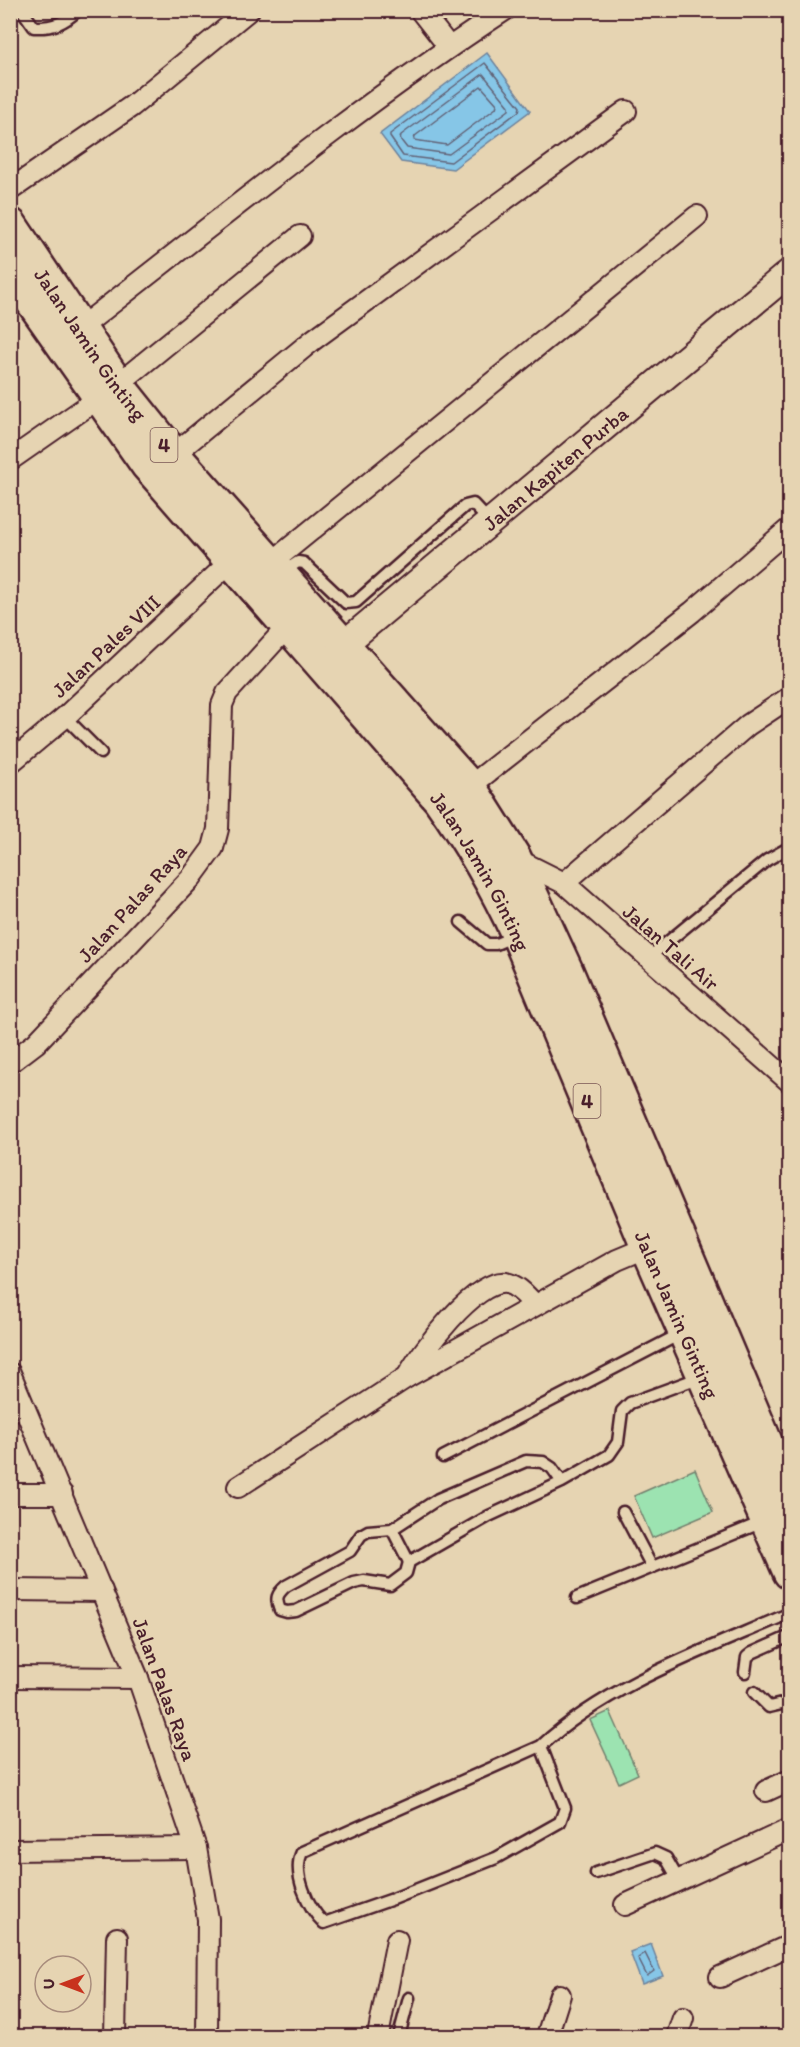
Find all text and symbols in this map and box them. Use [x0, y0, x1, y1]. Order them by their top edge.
street label: Jalan Jamin Ginting [30, 263, 153, 426]
street label: Jalan Kapiten Purba [477, 400, 633, 536]
road number: 4 [150, 428, 178, 462]
street label: Jalan Pales VIII [47, 589, 165, 703]
street label: Jalan Jamin Ginting [426, 785, 536, 954]
street label: Jalan Palas Raya [72, 839, 192, 967]
street label: Jalan Tali Air [618, 899, 725, 996]
road number: 4 [574, 1084, 600, 1118]
street label: Jalan Jamin Ginting [630, 1227, 725, 1402]
street label: Jalan Palas Raya [127, 1614, 203, 1764]
north arrow [33, 1954, 93, 2014]
text: U [39, 1979, 58, 1989]

